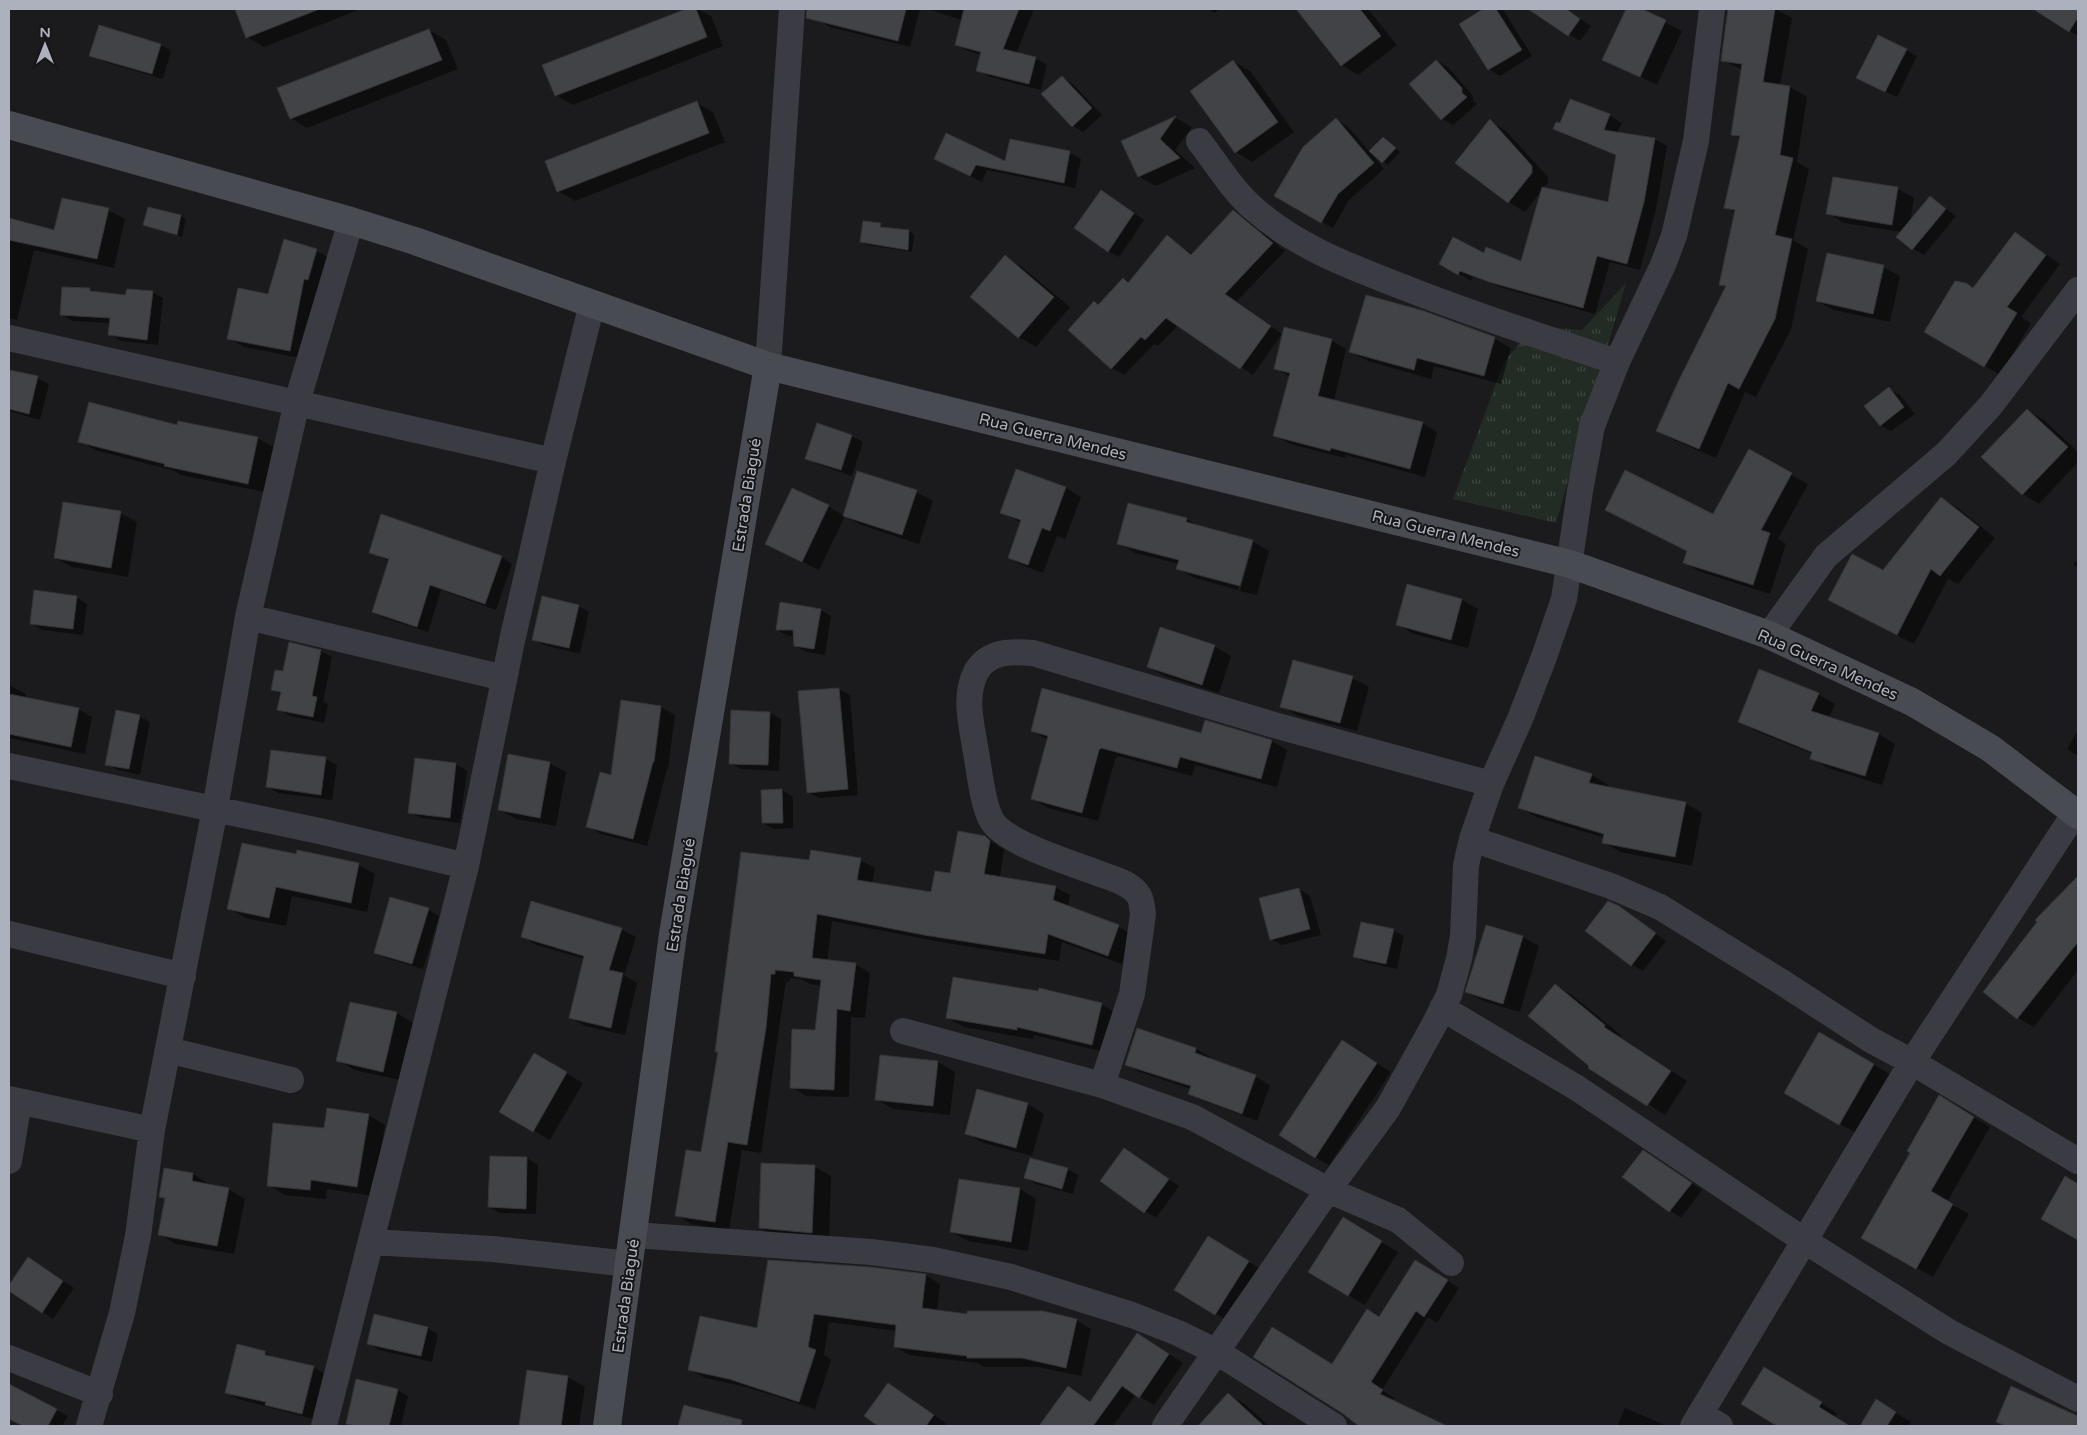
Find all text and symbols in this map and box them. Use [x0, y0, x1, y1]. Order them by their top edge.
north arrow [20, 20, 70, 70]
text: N [39, 24, 51, 41]
street label: Rua Guerra Mendes [977, 409, 1129, 465]
street label: Estrada Biagué [728, 437, 766, 554]
street label: Rua Guerra Mendes [1370, 506, 1522, 562]
street label: Rua Guerra Mendes [1754, 625, 1901, 705]
street label: Estrada Biagué [662, 837, 700, 954]
street label: Estrada Biagué [608, 1238, 644, 1354]

